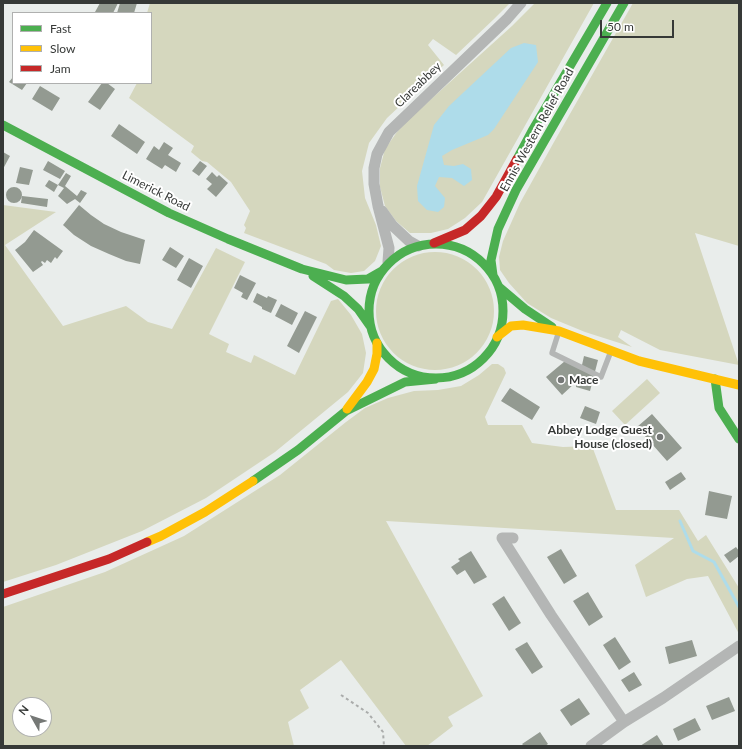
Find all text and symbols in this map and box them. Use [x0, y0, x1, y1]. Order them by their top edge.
legend [12, 12, 152, 84]
scale bar [602, 12, 676, 38]
text: 50 m [607, 19, 634, 34]
text: Fast [50, 21, 71, 36]
text: Slow [50, 41, 75, 56]
street label: Clareabbey [392, 59, 444, 111]
text: Jam [50, 61, 71, 76]
street label: Ennis Western Relief Road [497, 66, 577, 194]
street label: Limerick Road [120, 168, 192, 214]
place label: Mace [569, 373, 598, 387]
marker: Mace [556, 375, 566, 385]
place label: Abbey Lodge Guest House (closed) [548, 423, 652, 451]
marker: Abbey Lodge Guest House (closed) [655, 432, 665, 442]
north arrow [12, 697, 52, 737]
text: N [15, 702, 31, 717]

